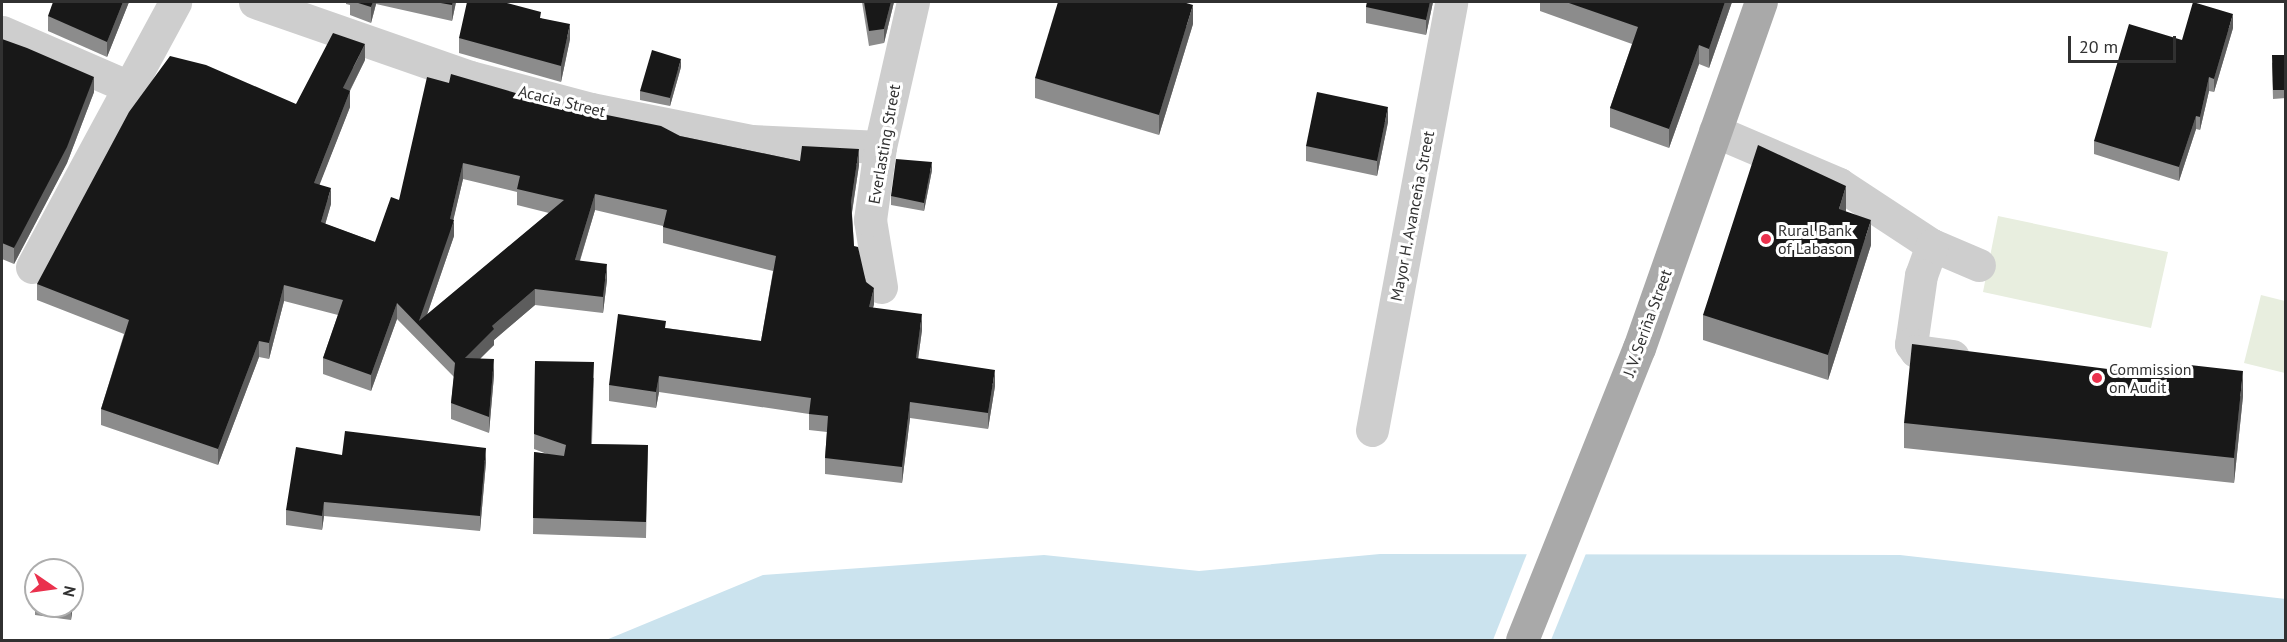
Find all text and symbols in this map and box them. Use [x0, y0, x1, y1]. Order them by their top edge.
scale bar [2071, 24, 2179, 62]
text: 20 m [2079, 35, 2118, 58]
street label: Acacia Street [517, 81, 607, 121]
street label: Everlasting Street [864, 83, 904, 205]
street label: Mayor H. Avanceña Street [1386, 128, 1438, 304]
place label: Rural Bank of Labason [1778, 220, 1852, 258]
marker: Rural Bank of Labason [1759, 232, 1773, 246]
street label: J. V. Seriña Street [1618, 265, 1676, 381]
place label: Commission on Audit [2109, 359, 2192, 397]
marker: Commission on Audit [2090, 371, 2104, 385]
north arrow [24, 558, 84, 618]
text: N [59, 584, 81, 599]

